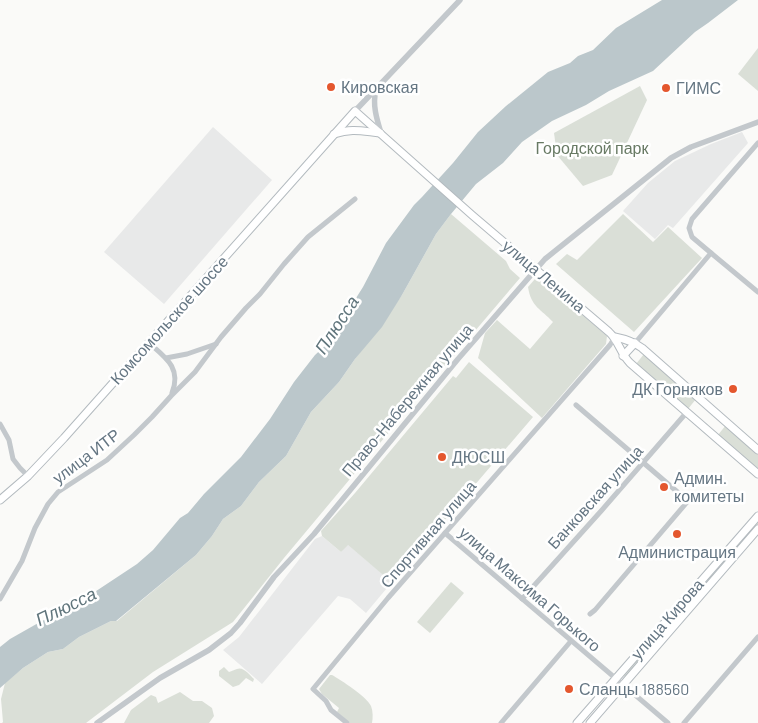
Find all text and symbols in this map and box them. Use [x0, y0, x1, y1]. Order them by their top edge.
place label: Кировская [341, 77, 418, 96]
place label: ГИМС [676, 78, 721, 97]
marker: Кировская [325, 81, 337, 93]
marker: ГИМС [660, 82, 672, 94]
park label: Городской парк [536, 138, 649, 157]
street label: улица Ленина [499, 236, 590, 316]
street label: Комсомольское шоссе [106, 251, 231, 388]
water label: Плюсса [309, 291, 363, 358]
street label: Право-Набережная улица [337, 320, 476, 480]
place label: ДК Горняков [632, 379, 723, 398]
marker: ДК Горняков [727, 383, 739, 395]
street label: улица ИТР [48, 424, 123, 487]
street label: Банковская улица [543, 441, 646, 552]
place label: ДЮСШ [452, 447, 505, 466]
marker: ДЮСШ [436, 451, 448, 463]
place label: Админ. комитеты [674, 468, 744, 505]
street label: Спортивная улица [376, 476, 479, 591]
marker: Админ. комитеты [658, 481, 670, 493]
street label: улица Максима Горького [456, 522, 605, 655]
marker: Администрация [671, 528, 683, 540]
place label: Администрация [618, 542, 736, 561]
street label: улица Кирова [626, 574, 707, 663]
water label: Плюсса [32, 582, 99, 630]
place label: Сланцы 188560 [579, 679, 689, 698]
marker: Сланцы 188560 [563, 683, 575, 695]

